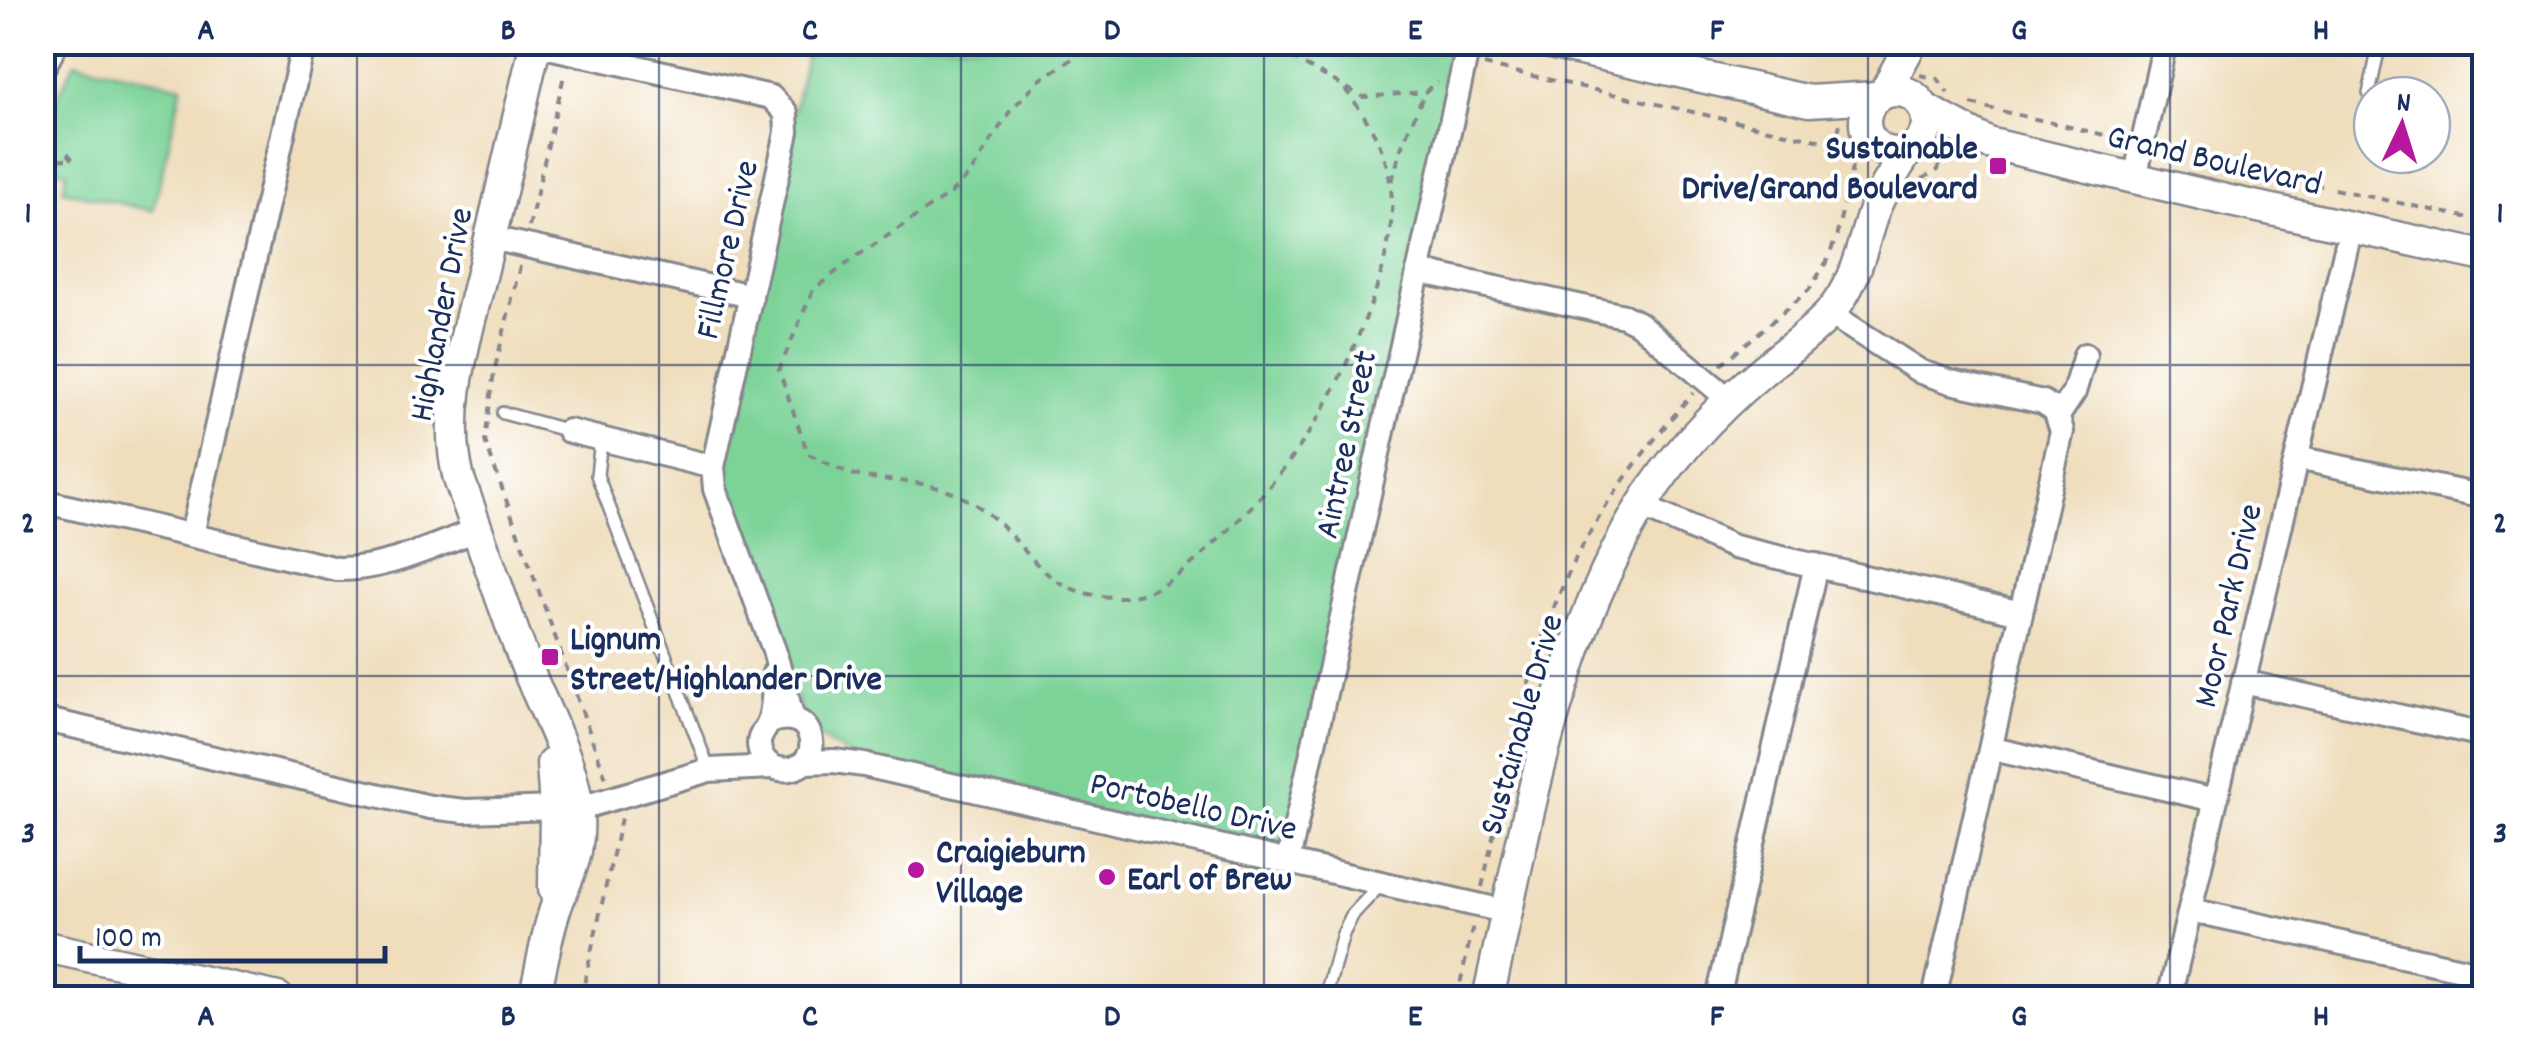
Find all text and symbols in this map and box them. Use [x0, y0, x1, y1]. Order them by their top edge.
text: A [197, 10, 215, 56]
text: B [500, 10, 516, 56]
text: C [802, 10, 818, 56]
text: D [1104, 10, 1121, 56]
text: E [1408, 10, 1423, 56]
text: F [1710, 10, 1725, 56]
text: G [2011, 10, 2027, 56]
text: H [2313, 10, 2329, 56]
north arrow [2352, 75, 2452, 175]
text: N [2395, 85, 2412, 125]
street label: Grand Boulevard [2102, 114, 2326, 212]
place label: Sustainable Drive/Grand Boulevard [1682, 126, 1978, 216]
marker: Sustainable Drive/Grand Boulevard [1987, 155, 2009, 177]
street label: Fillmore Drive [685, 156, 775, 344]
text: 1 [24, 193, 32, 239]
text: 1 [2496, 193, 2504, 239]
street label: Highlander Drive [399, 204, 489, 426]
street label: Aintree Street [1305, 346, 1393, 544]
street label: Moor Park Drive [2183, 499, 2279, 713]
text: 2 [21, 503, 35, 549]
text: 2 [2493, 503, 2507, 549]
street label: Sustainable Drive [1468, 609, 1579, 842]
place label: Lignum Street/Highlander Drive [570, 617, 882, 707]
marker: Lignum Street/Highlander Drive [539, 646, 561, 668]
street label: Portobello Drive [1084, 761, 1301, 857]
text: 3 [21, 813, 35, 859]
text: 3 [2493, 813, 2507, 859]
place label: Craigieburn Village [936, 830, 1086, 920]
place label: Earl of Brew [1127, 857, 1292, 907]
marker: Craigieburn Village [905, 859, 927, 881]
marker: Earl of Brew [1096, 866, 1118, 888]
scale bar [80, 901, 385, 963]
text: 100 m [95, 919, 162, 962]
text: A [197, 996, 215, 1041]
text: B [500, 996, 516, 1041]
text: C [802, 996, 818, 1041]
text: D [1104, 996, 1121, 1041]
text: E [1408, 996, 1423, 1041]
text: F [1710, 996, 1725, 1041]
text: G [2011, 996, 2027, 1041]
text: H [2313, 996, 2329, 1041]

